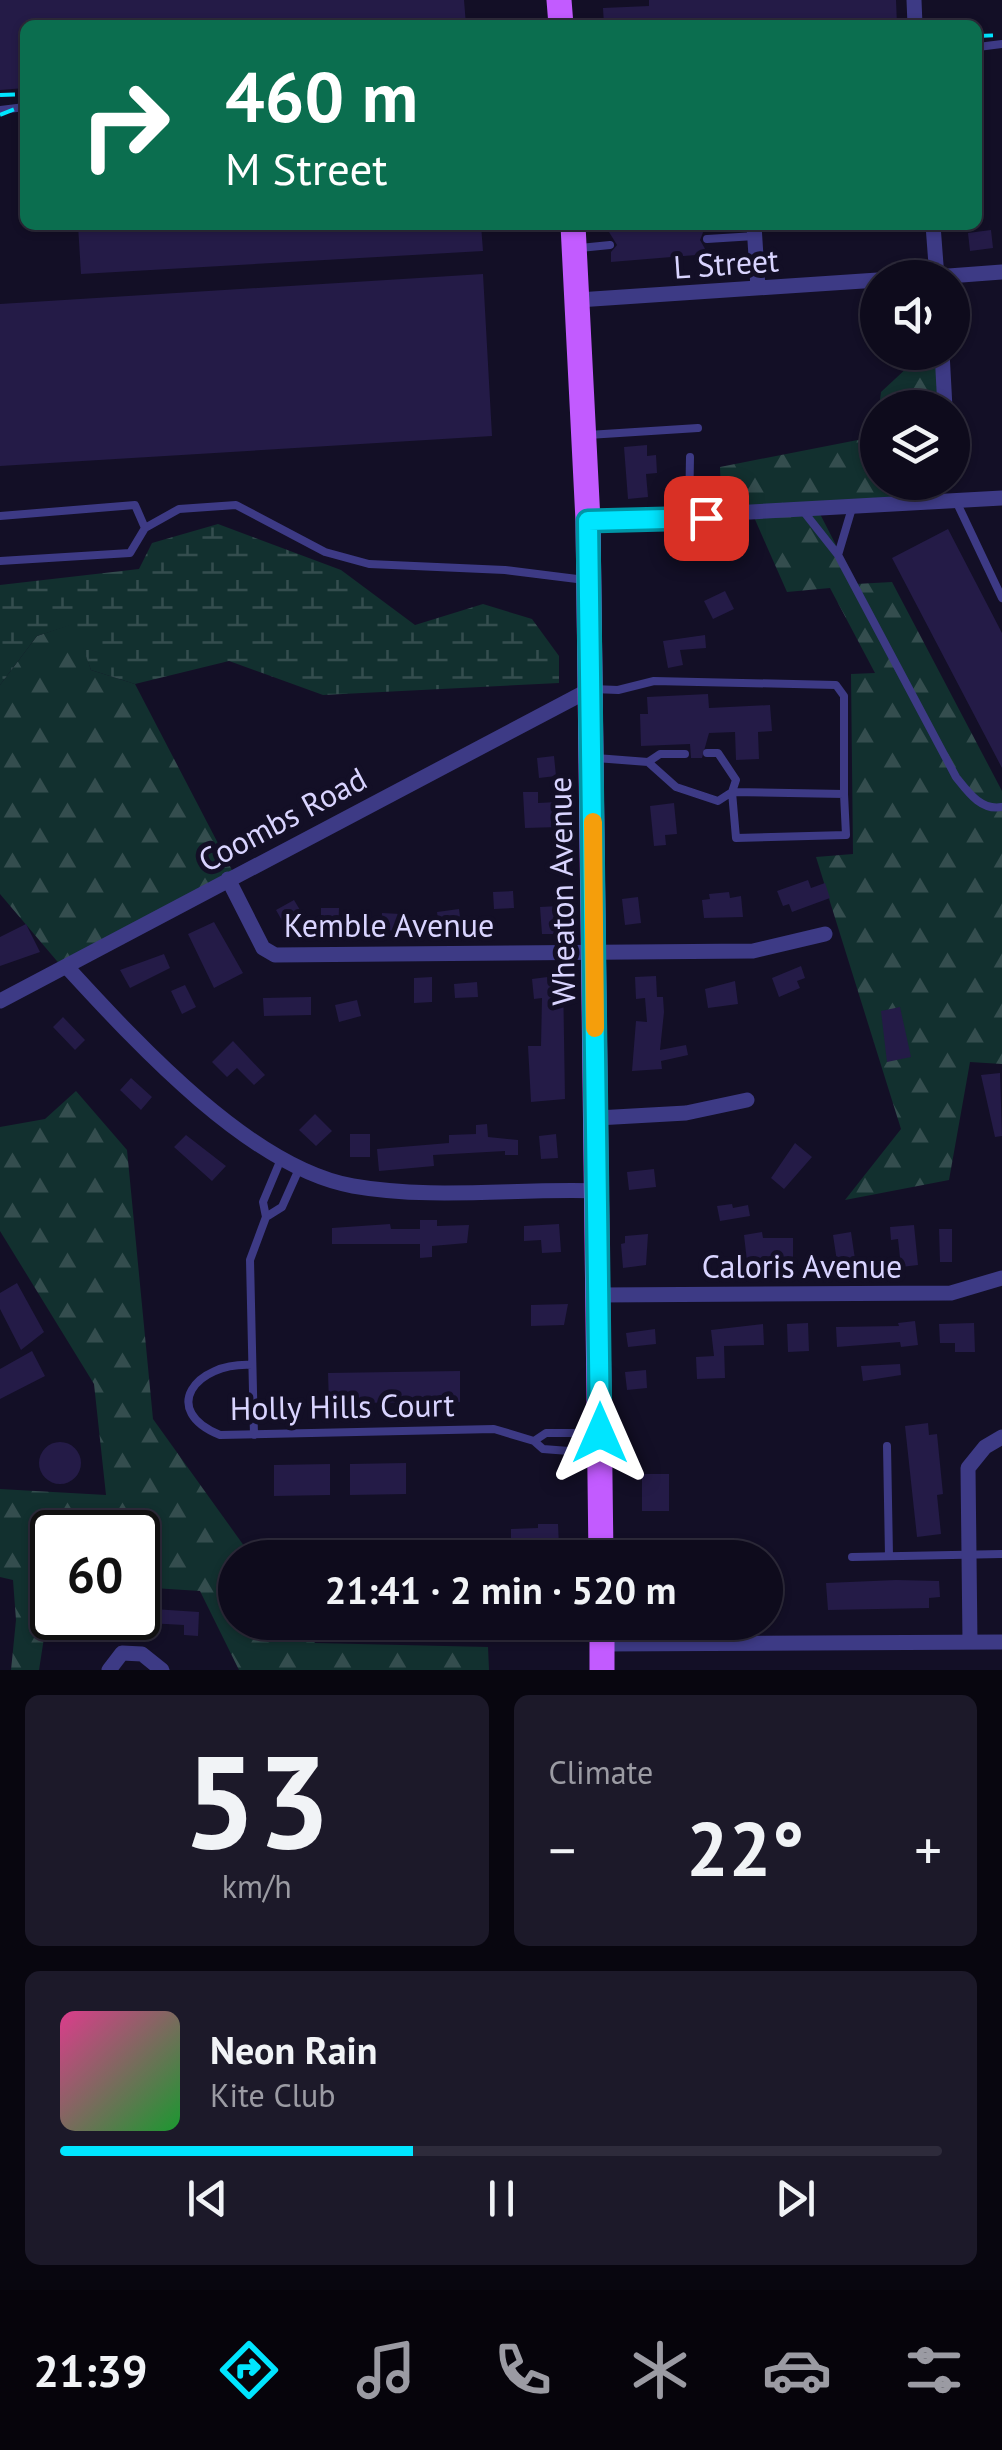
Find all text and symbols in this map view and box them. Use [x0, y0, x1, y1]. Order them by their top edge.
text: 460 m [225, 51, 418, 141]
icon: right [60, 60, 190, 190]
text: M Street [225, 139, 388, 197]
street label: L Street [672, 238, 780, 288]
map controls [860, 260, 970, 500]
button: sound [860, 260, 970, 370]
button: layers [860, 390, 970, 500]
pin [664, 476, 749, 561]
icon: arrive [679, 491, 734, 546]
street label: Coombs Road [191, 757, 373, 881]
street label: Wheaton Avenue [538, 776, 584, 1006]
street label: Kemble Avenue [284, 904, 494, 946]
street label: Caloris Avenue [702, 1245, 902, 1287]
position arrow [548, 1381, 652, 1485]
street label: Holly Hills Court [229, 1383, 455, 1429]
speed limit sign: 60 [30, 1510, 160, 1640]
text: 21:41 · 2 min · 520 m [325, 1565, 676, 1614]
text: 53 [183, 1716, 330, 1884]
text: Climate [549, 1751, 653, 1793]
text: 22° [686, 1800, 804, 1897]
text: − [549, 1814, 576, 1885]
text: + [914, 1814, 942, 1885]
text: km/h [222, 1865, 292, 1907]
text: Neon Rain [210, 2025, 377, 2074]
text: Kite Club [210, 2074, 336, 2116]
icon: previous [180, 2171, 235, 2226]
icon: pause [474, 2171, 529, 2226]
icon: next [768, 2171, 823, 2226]
icon: directions [214, 2335, 284, 2405]
icon: music [351, 2335, 421, 2405]
icon: phone [488, 2335, 558, 2405]
icon: climate [625, 2335, 695, 2405]
icon: car [762, 2335, 832, 2405]
icon: filters [899, 2335, 969, 2405]
text: 21:39 [33, 2341, 148, 2399]

